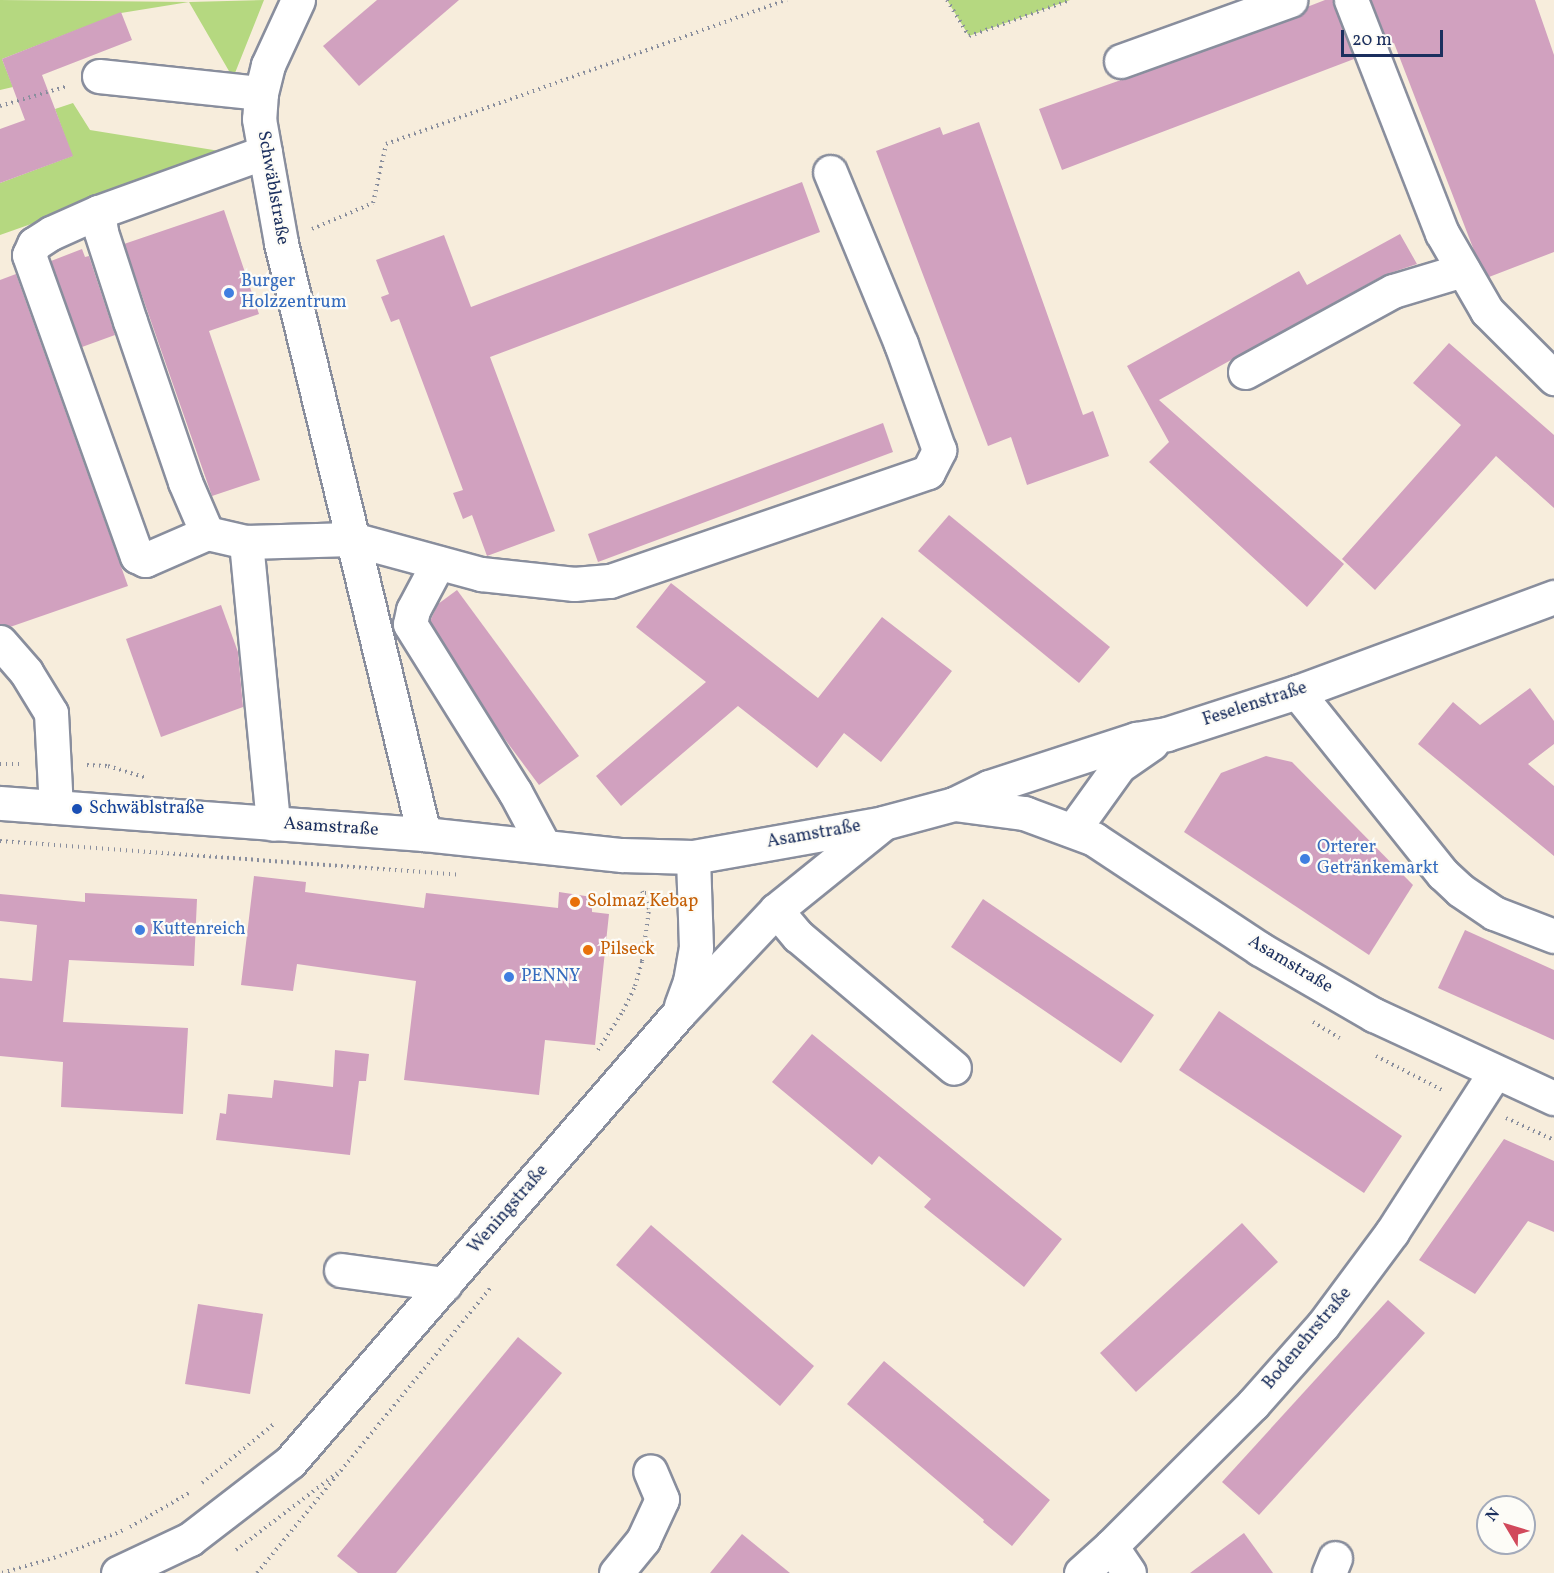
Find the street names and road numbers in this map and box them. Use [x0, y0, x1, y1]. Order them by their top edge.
street label: Schwäblstraße [251, 129, 293, 247]
street label: Feselenstraße [1200, 678, 1310, 732]
street label: Asamstraße [283, 814, 379, 842]
street label: Asamstraße [765, 816, 863, 854]
street label: Asamstraße [1244, 931, 1336, 999]
street label: Weningstraße [464, 1161, 554, 1259]
street label: Bodenehrstraße [1259, 1283, 1357, 1395]

